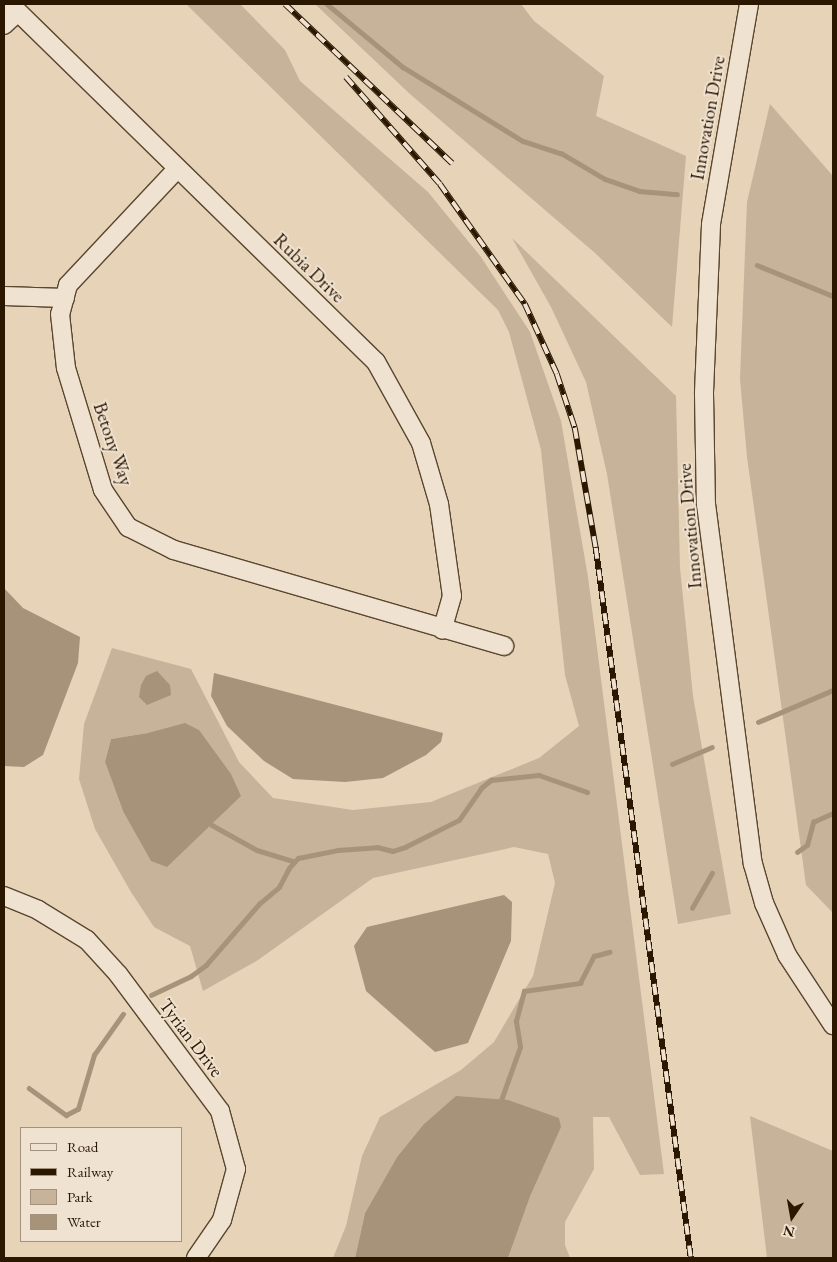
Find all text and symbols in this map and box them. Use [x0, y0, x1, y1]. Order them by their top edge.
street label: Innovation Drive [686, 54, 730, 182]
street label: Rubia Drive [269, 229, 349, 307]
street label: Betony Way [88, 399, 138, 489]
street label: Innovation Drive [673, 462, 707, 590]
street label: Tyrian Drive [154, 994, 228, 1082]
legend [20, 1127, 182, 1242]
text: Road [67, 1137, 98, 1156]
text: Railway [67, 1162, 113, 1181]
text: Park [67, 1187, 93, 1206]
north arrow [767, 1192, 817, 1242]
text: Water [67, 1212, 101, 1231]
text: N [781, 1222, 796, 1242]

